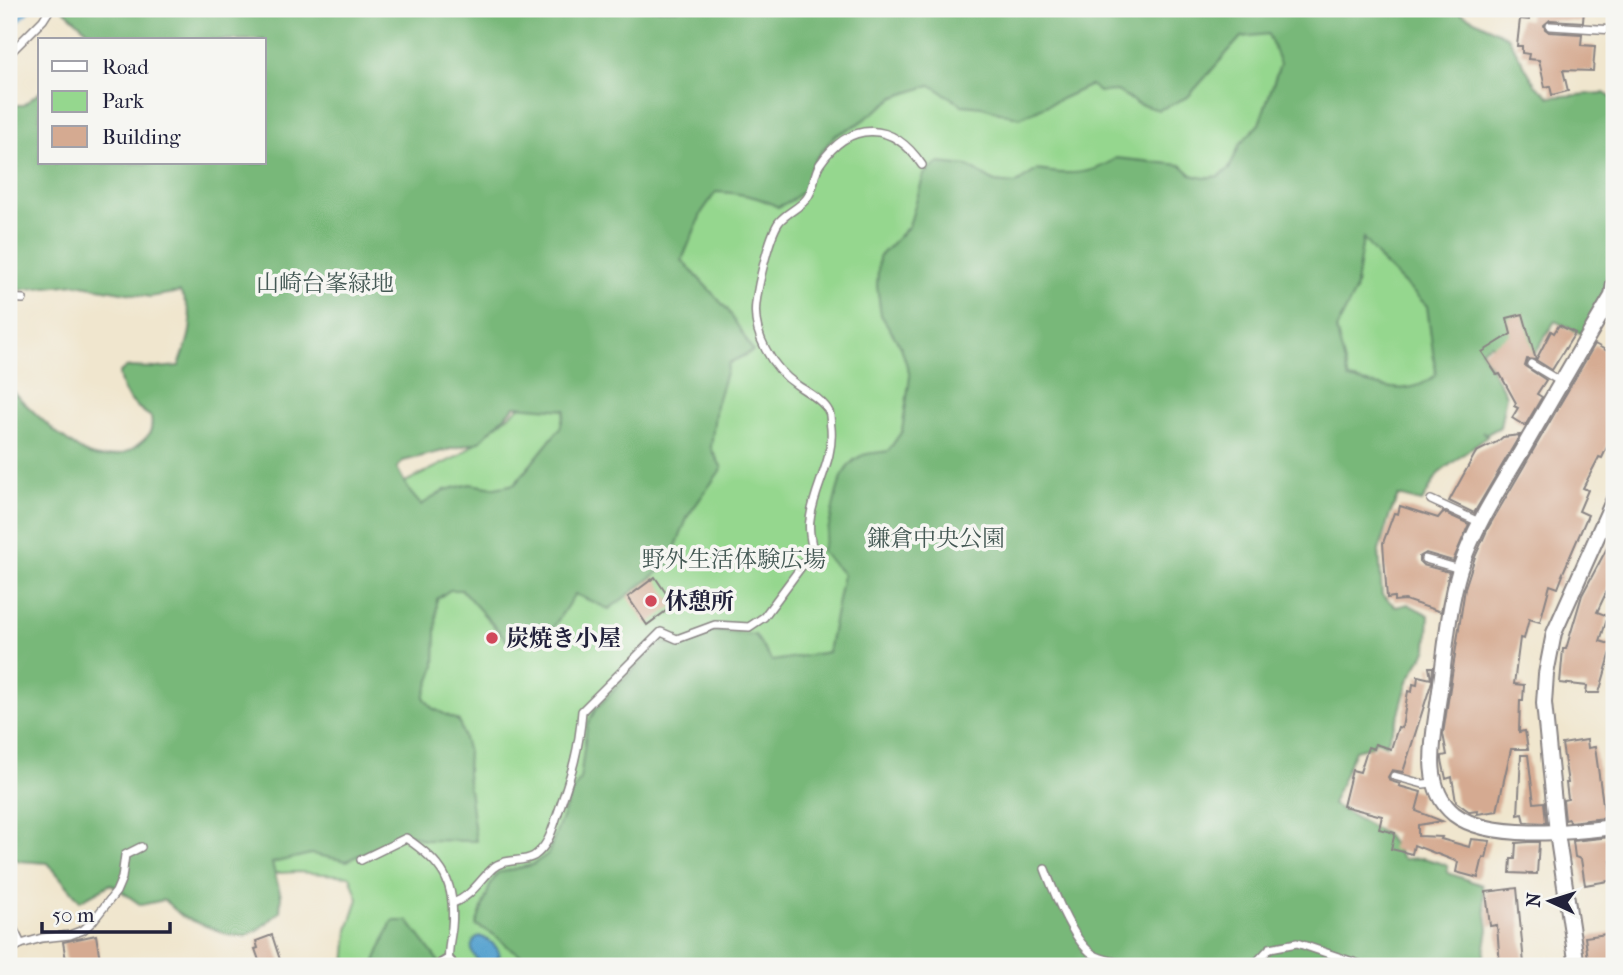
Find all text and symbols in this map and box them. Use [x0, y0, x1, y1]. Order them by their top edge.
legend [38, 38, 266, 164]
text: Road [102, 55, 149, 79]
text: Park [102, 89, 144, 113]
text: Building [102, 125, 181, 149]
park label: 山崎台峯緑地 [256, 270, 394, 297]
park label: 鎌倉中央公園 [867, 525, 1005, 552]
park label: 野外生活体験広場 [642, 546, 826, 573]
place label: 休憩所 [665, 588, 734, 615]
marker: 休憩所 [643, 593, 659, 609]
place label: 炭焼き小屋 [506, 625, 621, 652]
marker: 炭焼き小屋 [484, 630, 500, 646]
north arrow [1514, 866, 1584, 936]
scale bar [42, 891, 170, 935]
text: N [1523, 891, 1546, 908]
text: 50 m [52, 903, 95, 927]

